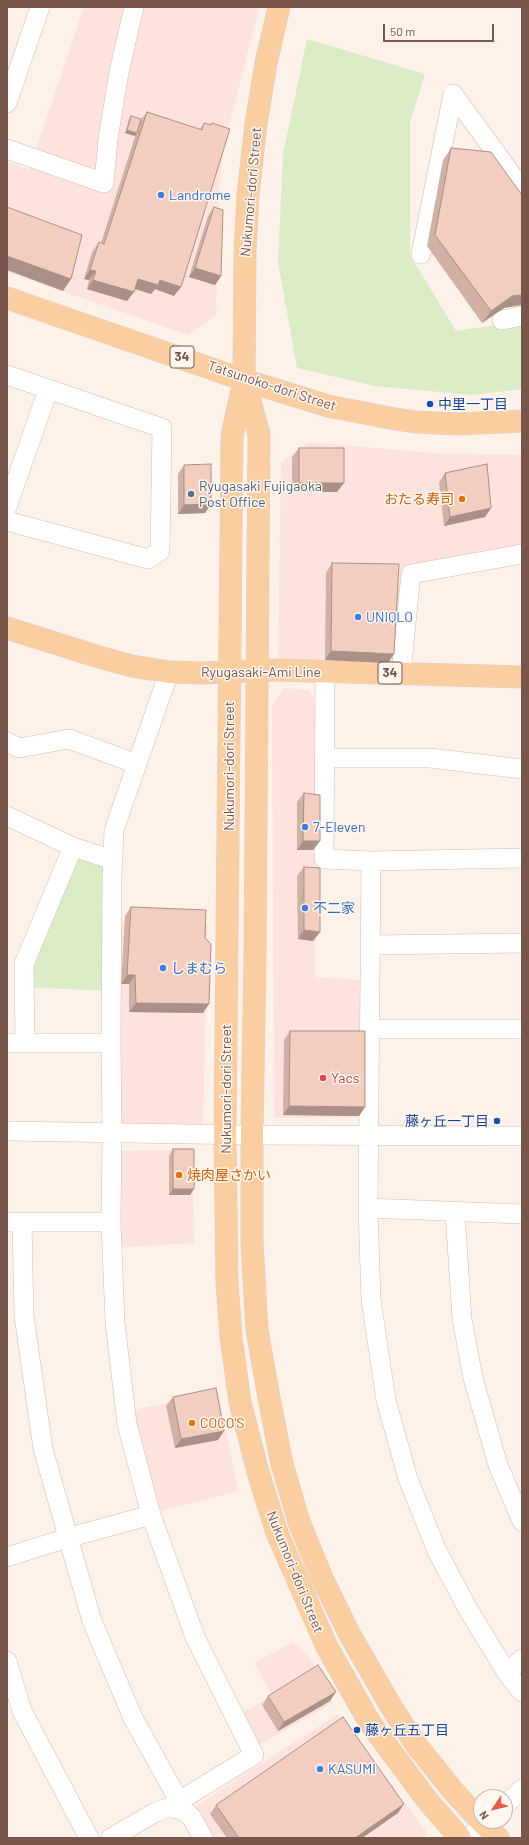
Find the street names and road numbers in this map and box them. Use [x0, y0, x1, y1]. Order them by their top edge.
street label: Nukumori-dori Street [237, 127, 265, 257]
road number: 34 [170, 346, 194, 368]
street label: Tatsunoko-dori Street [206, 357, 338, 415]
road number: 34 [378, 662, 402, 684]
street label: Ryugasaki-Ami Line [201, 664, 321, 680]
street label: Nukumori-dori Street [221, 701, 237, 831]
street label: Nukumori-dori Street [218, 1024, 234, 1154]
street label: Nukumori-dori Street [263, 1509, 327, 1635]

